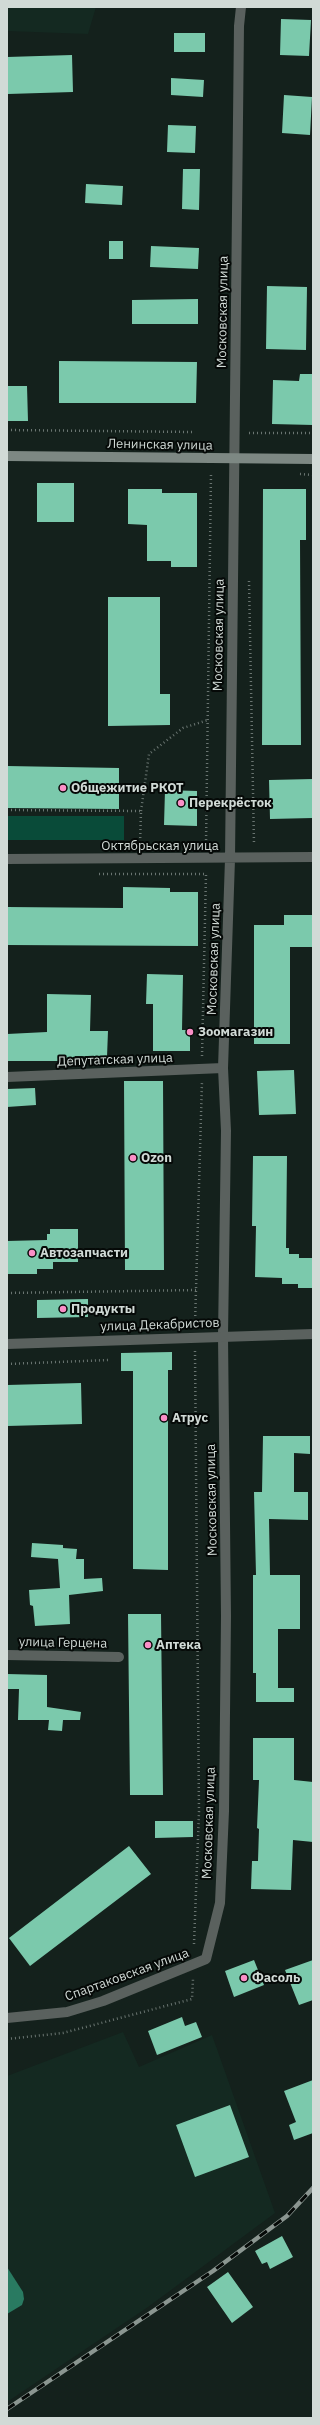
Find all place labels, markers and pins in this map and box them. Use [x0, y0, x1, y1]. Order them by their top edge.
place label: Общежитие РКОТ [71, 780, 184, 796]
marker: Общежитие РКОТ [58, 783, 68, 793]
place label: Перекрёсток [189, 795, 272, 811]
marker: Перекрёсток [176, 798, 186, 808]
place label: Зоомагазин [198, 1024, 273, 1040]
marker: Зоомагазин [185, 1027, 195, 1037]
place label: Ozon [141, 1150, 172, 1166]
marker: Ozon [128, 1153, 138, 1163]
place label: Автозапчасти [40, 1245, 128, 1261]
marker: Автозапчасти [27, 1248, 37, 1258]
place label: Продукты [71, 1301, 135, 1317]
marker: Продукты [58, 1304, 68, 1314]
place label: Атрус [172, 1410, 208, 1426]
marker: Атрус [159, 1413, 169, 1423]
place label: Аптека [156, 1637, 201, 1653]
marker: Аптека [143, 1640, 153, 1650]
place label: Фасоль [252, 1970, 300, 1986]
marker: Фасоль [239, 1973, 249, 1983]

